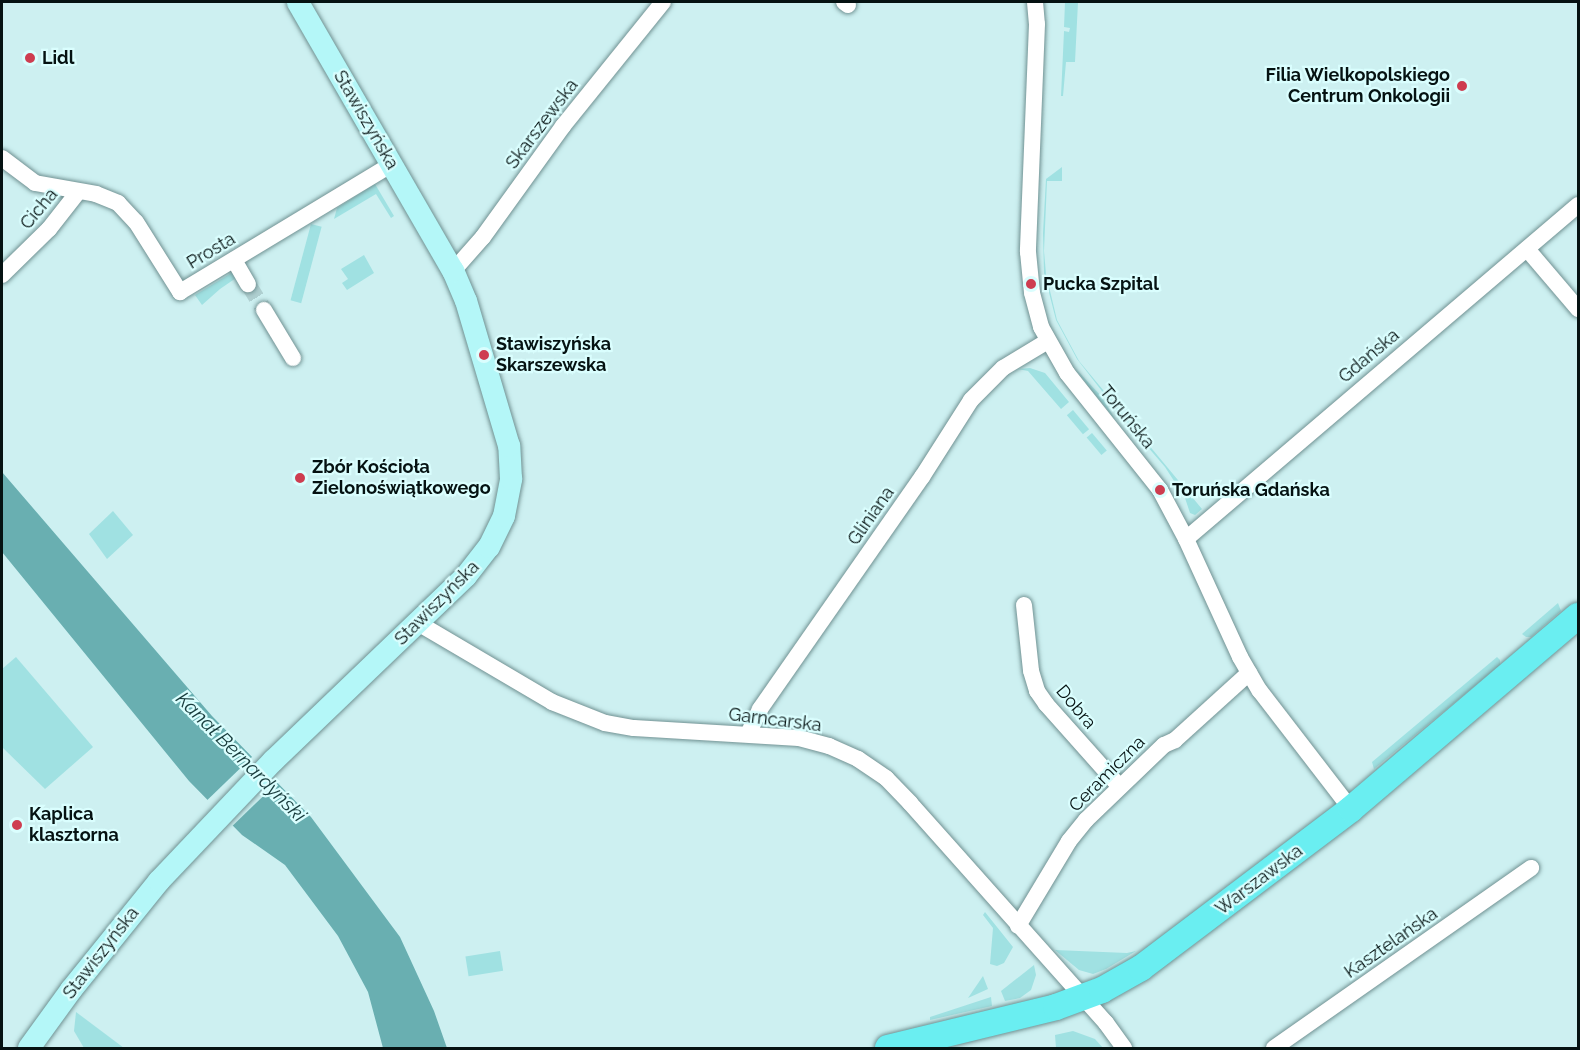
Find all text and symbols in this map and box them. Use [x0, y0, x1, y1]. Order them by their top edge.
place label: Lidl [42, 47, 74, 69]
marker: Lidl [23, 51, 37, 65]
place label: Filia Wielkopolskiego Centrum Onkologii [1265, 65, 1450, 107]
street label: Stawiszyńska [329, 67, 403, 173]
street label: Skarszewska [501, 75, 583, 173]
marker: Filia Wielkopolskiego Centrum Onkologii [1455, 79, 1469, 93]
street label: Cicha [16, 184, 62, 234]
street label: Prosta [183, 228, 239, 274]
place label: Pucka Szpital [1043, 273, 1159, 295]
marker: Pucka Szpital [1024, 277, 1038, 291]
street label: Gdańska [1334, 324, 1404, 388]
place label: Stawiszyńska Skarszewska [496, 334, 611, 376]
marker: Stawiszyńska Skarszewska [477, 348, 491, 362]
street label: Toruńska [1095, 381, 1159, 453]
place label: Zbór Kościoła Zielonoświątkowego [312, 457, 491, 500]
marker: Zbór Kościoła Zielonoświątkowego [293, 471, 307, 485]
place label: Toruńska Gdańska [1172, 479, 1330, 501]
street label: Gliniana [843, 483, 899, 549]
marker: Toruńska Gdańska [1153, 483, 1167, 497]
street label: Stawiszyńska [390, 556, 484, 650]
street label: Dobra [1051, 681, 1101, 733]
water label: Kanał Bernardyński [171, 687, 311, 827]
street label: Garncarska [727, 704, 823, 736]
street label: Ceramiczna [1065, 732, 1149, 816]
place label: Kaplica klasztorna [29, 804, 119, 846]
marker: Kaplica klasztorna [10, 818, 24, 832]
street label: Warszawska [1211, 840, 1307, 920]
street label: Stawiszyńska [58, 903, 144, 1003]
street label: Kasztelańska [1340, 903, 1442, 983]

